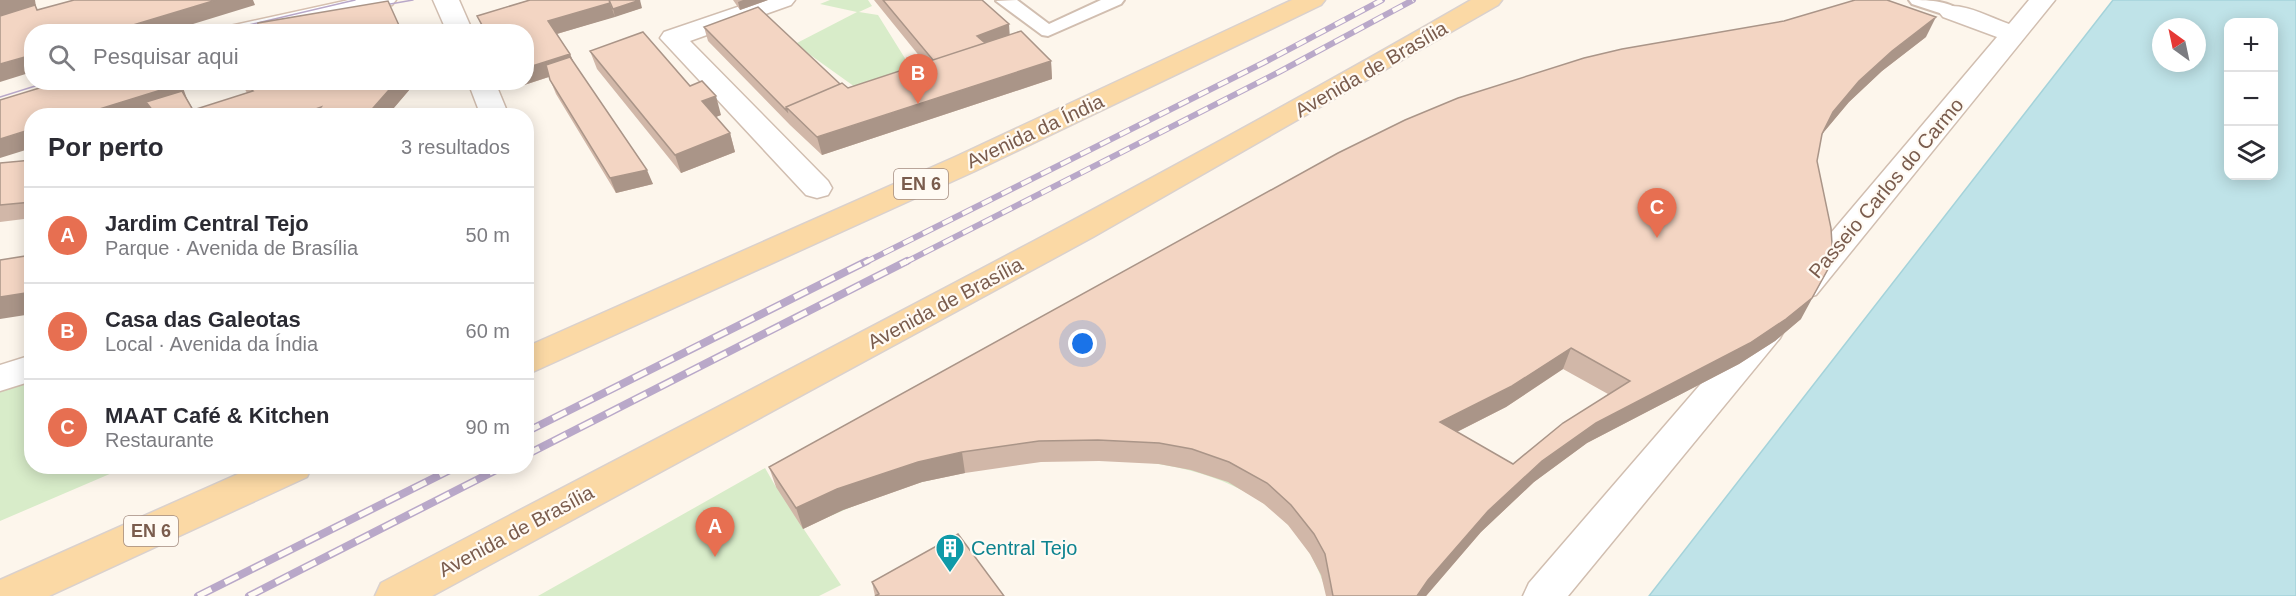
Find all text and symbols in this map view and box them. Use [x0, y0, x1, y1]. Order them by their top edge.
street label: Avenida de Brasília [1291, 16, 1452, 122]
north arrow [2152, 18, 2206, 72]
map controls [2224, 18, 2278, 180]
button: + [2224, 18, 2278, 72]
search box [24, 24, 534, 90]
icon: search [45, 41, 78, 74]
text: Pesquisar aqui [93, 44, 239, 69]
pin: B [898, 54, 938, 104]
button: − [2224, 72, 2278, 126]
street label: Avenida da Índia [963, 89, 1108, 172]
street label: Passeio Carlos do Carmo [1804, 94, 1968, 282]
button: layers [2224, 126, 2278, 180]
text: Por perto [48, 132, 164, 162]
text: 3 resultados [401, 136, 510, 158]
road number: EN 6 [894, 169, 948, 199]
pin: C [1638, 188, 1676, 238]
text: Jardim Central Tejo [105, 211, 309, 236]
text: A [60, 224, 75, 246]
text: 50 m [466, 224, 510, 246]
text: Parque · Avenida de Brasília [105, 237, 358, 259]
street label: Avenida de Brasília [864, 253, 1027, 353]
text: Casa das Galeotas [105, 307, 301, 332]
text: B [60, 320, 75, 342]
text: 60 m [466, 320, 510, 342]
your location [1068, 329, 1097, 358]
text: Local · Avenida da Índia [105, 333, 318, 355]
text: MAAT Café & Kitchen [105, 403, 330, 428]
text: C [60, 416, 75, 438]
text: 90 m [466, 416, 510, 438]
text: Restaurante [105, 429, 214, 451]
street label: Avenida de Brasília [435, 481, 598, 581]
pin: A [696, 508, 734, 557]
road number: EN 6 [124, 516, 178, 546]
building icon: Central Tejo [934, 532, 966, 574]
place label: Central Tejo [971, 537, 1077, 559]

